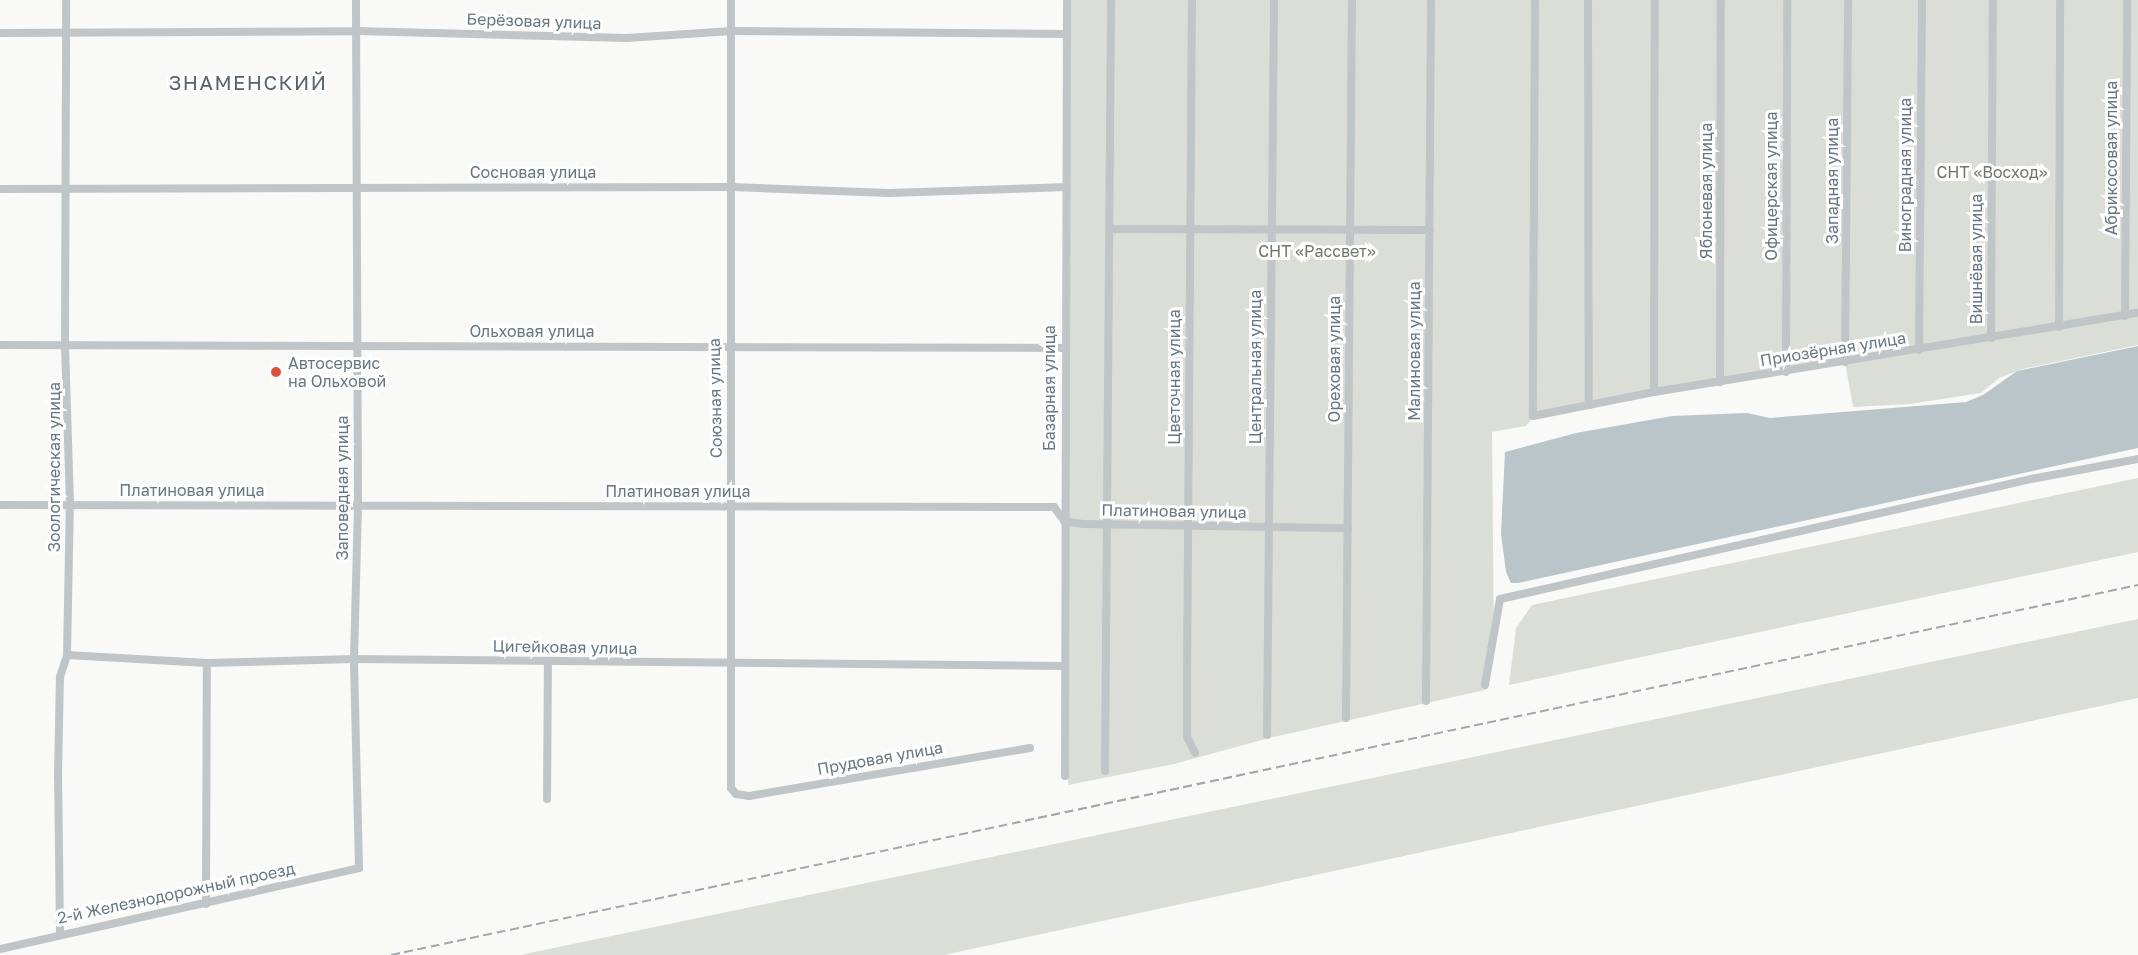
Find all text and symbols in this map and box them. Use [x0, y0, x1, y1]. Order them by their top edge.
street label: Берёзовая улица [466, 9, 602, 33]
district label: ЗНАМЕНСКИЙ [169, 70, 327, 94]
street label: Абрикосовая улица [2101, 81, 2121, 235]
street label: Виноградная улица [1895, 98, 1915, 252]
street label: Офицерская улица [1761, 111, 1781, 261]
street label: Западная улица [1822, 118, 1842, 244]
street label: Яблоневая улица [1696, 123, 1716, 259]
street label: Сосновая улица [470, 162, 596, 182]
park label: СНТ «Восход» [1936, 162, 2048, 182]
street label: Вишнёвая улица [1966, 194, 1986, 324]
park label: СНТ «Рассвет» [1258, 241, 1376, 261]
street label: Малиновая улица [1404, 281, 1424, 421]
street label: Центральная улица [1245, 290, 1265, 444]
street label: Ореховая улица [1324, 296, 1344, 422]
street label: Цветочная улица [1164, 309, 1184, 445]
street label: Ольховая улица [469, 321, 595, 341]
street label: Базарная улица [1039, 325, 1059, 451]
street label: Приозёрная улица [1759, 328, 1907, 370]
street label: Союзная улица [704, 338, 726, 458]
place label: Автосервис на Ольховой [288, 353, 386, 391]
marker: Автосервис на Ольховой [269, 365, 283, 379]
street label: Зоологическая улица [44, 382, 64, 552]
street label: Заповедная улица [332, 415, 352, 561]
street label: Платиновая улица [119, 480, 265, 500]
street label: Платиновая улица [605, 481, 751, 501]
street label: Платиновая улица [1101, 500, 1247, 522]
street label: Цигейковая улица [492, 636, 638, 658]
street label: Прудовая улица [816, 737, 944, 779]
street label: 2-й Железнодорожный проезд [55, 858, 297, 928]

